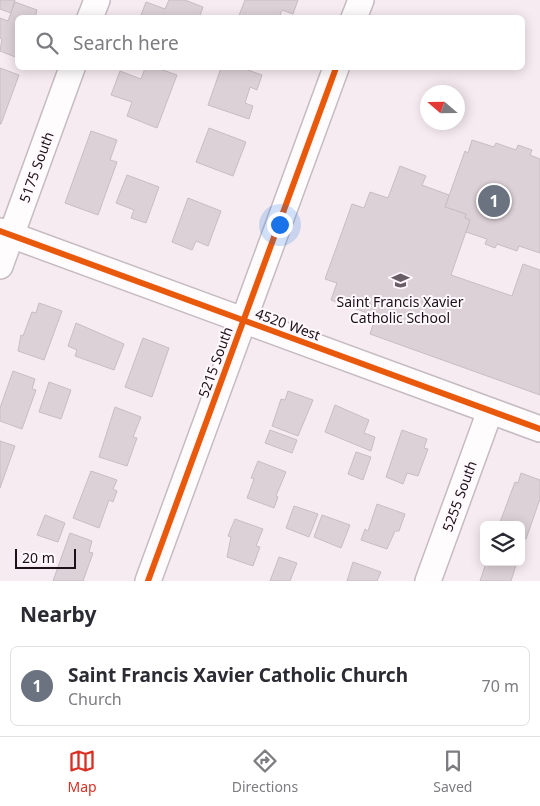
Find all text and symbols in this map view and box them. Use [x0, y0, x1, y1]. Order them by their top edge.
search box [15, 15, 525, 70]
icon: search [33, 29, 61, 57]
text: Search here [73, 30, 179, 56]
north arrow [420, 85, 465, 130]
street label: 5175 South [14, 129, 58, 205]
pin: 1 [478, 182, 510, 220]
your location [267, 212, 293, 238]
school or university icon: Saint Francis Xavier Catholic School [390, 271, 410, 291]
place label: Saint Francis Xavier Catholic School [337, 292, 464, 327]
street label: 4520 West [253, 303, 323, 345]
street label: 5215 South [193, 324, 237, 400]
street label: 5255 South [437, 458, 481, 534]
map controls [480, 521, 525, 566]
button: layers [480, 521, 525, 566]
scale bar [15, 546, 76, 569]
text: 20 m [22, 548, 55, 567]
text: Nearby [20, 600, 96, 628]
text: Saint Francis Xavier Catholic Church [68, 662, 408, 688]
text: 1 [32, 675, 42, 697]
text: 70 m [482, 675, 519, 697]
text: Church [68, 688, 122, 710]
tab: Map [68, 747, 97, 796]
tab: Directions [232, 747, 298, 796]
tab: Saved [433, 747, 472, 796]

